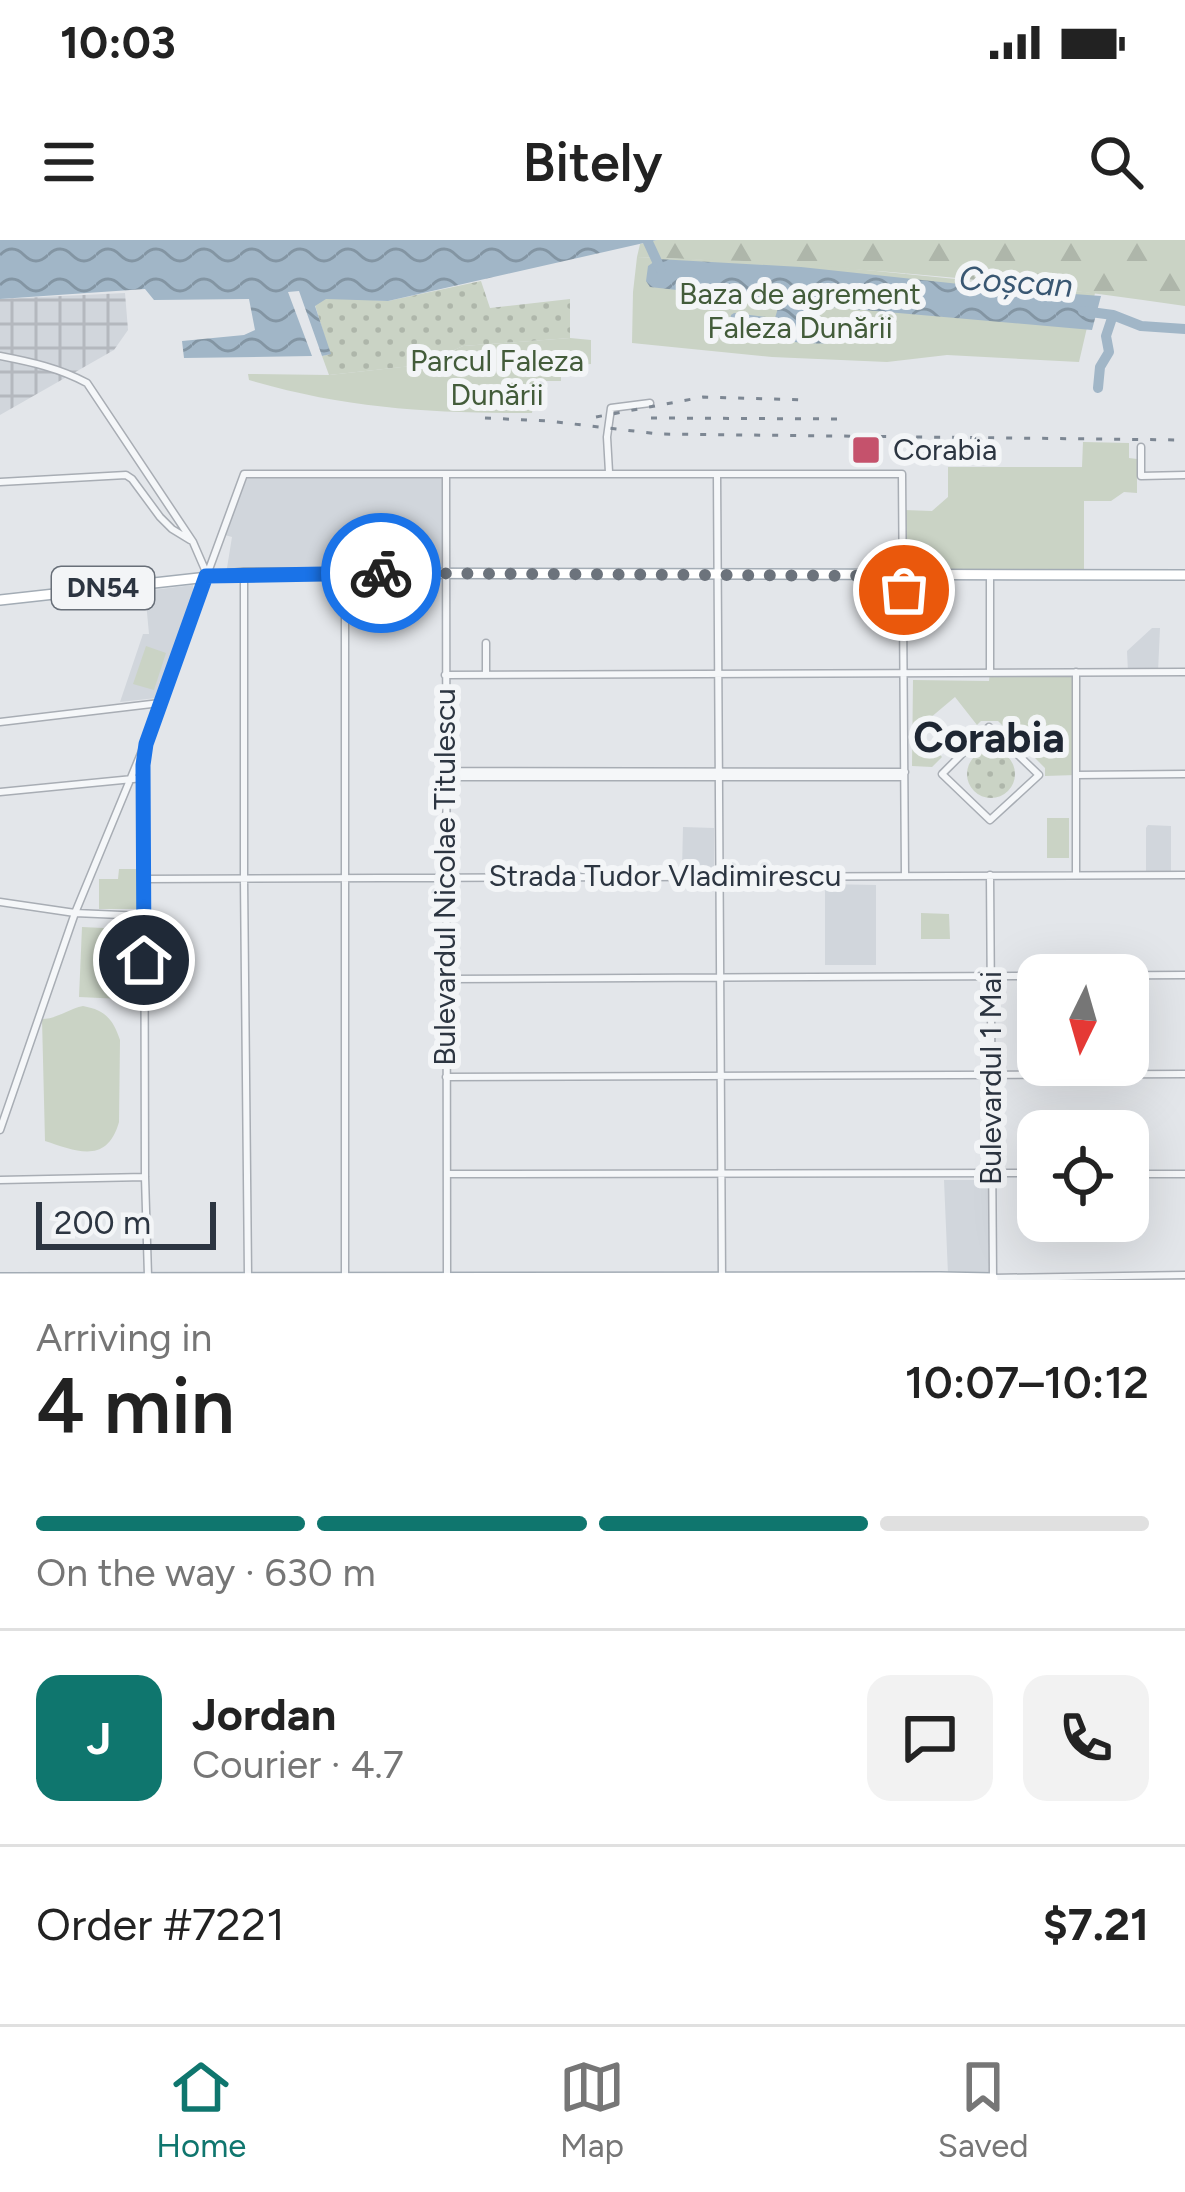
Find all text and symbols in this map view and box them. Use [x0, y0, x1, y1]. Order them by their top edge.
text: 10:03 [60, 15, 176, 69]
icon: menu [36, 129, 102, 195]
icon: search [1083, 129, 1149, 195]
text: Bitely [523, 130, 662, 195]
water label: Coșcan [958, 258, 1074, 305]
park label: Baza de agrement Faleza Dunării [679, 275, 921, 346]
park label: Parcul Faleza Dunării [410, 342, 584, 413]
place label: Corabia [893, 431, 997, 468]
marker: Corabia [850, 434, 882, 466]
courier [321, 513, 441, 633]
pin [853, 539, 955, 641]
icon: bike [348, 540, 414, 606]
icon: bag [871, 557, 937, 623]
road number: DN54 [52, 567, 154, 609]
street label: Bulevardul Nicolae Titulescu [426, 688, 463, 1066]
district label: Corabia [913, 712, 1065, 763]
street label: Strada Tudor Vladimirescu [488, 857, 842, 894]
pin [93, 909, 195, 1011]
icon: home [111, 927, 177, 993]
north arrow [1017, 954, 1149, 1086]
map controls [1017, 954, 1149, 1242]
street label: Bulevardul 1 Mai [972, 971, 1009, 1185]
button: locate [1017, 1110, 1149, 1242]
scale bar [36, 1196, 216, 1249]
text: 200 m [54, 1203, 151, 1242]
text: Arriving in [36, 1314, 212, 1361]
text: 10:07–10:12 [905, 1355, 1149, 1409]
text: 4 min [36, 1359, 235, 1453]
text: On the way · 630 m [36, 1549, 376, 1596]
button: chat [867, 1675, 993, 1801]
button: phone [1023, 1675, 1149, 1801]
text: Jordan [192, 1687, 336, 1741]
text: J [87, 1711, 111, 1765]
text: Courier · 4.7 [192, 1741, 404, 1788]
text: Order #7221 [36, 1897, 285, 1951]
text: $7.21 [1043, 1897, 1149, 1951]
tab: Home [156, 2054, 246, 2165]
tab: Map [559, 2054, 625, 2165]
tab: Saved [938, 2054, 1029, 2165]

